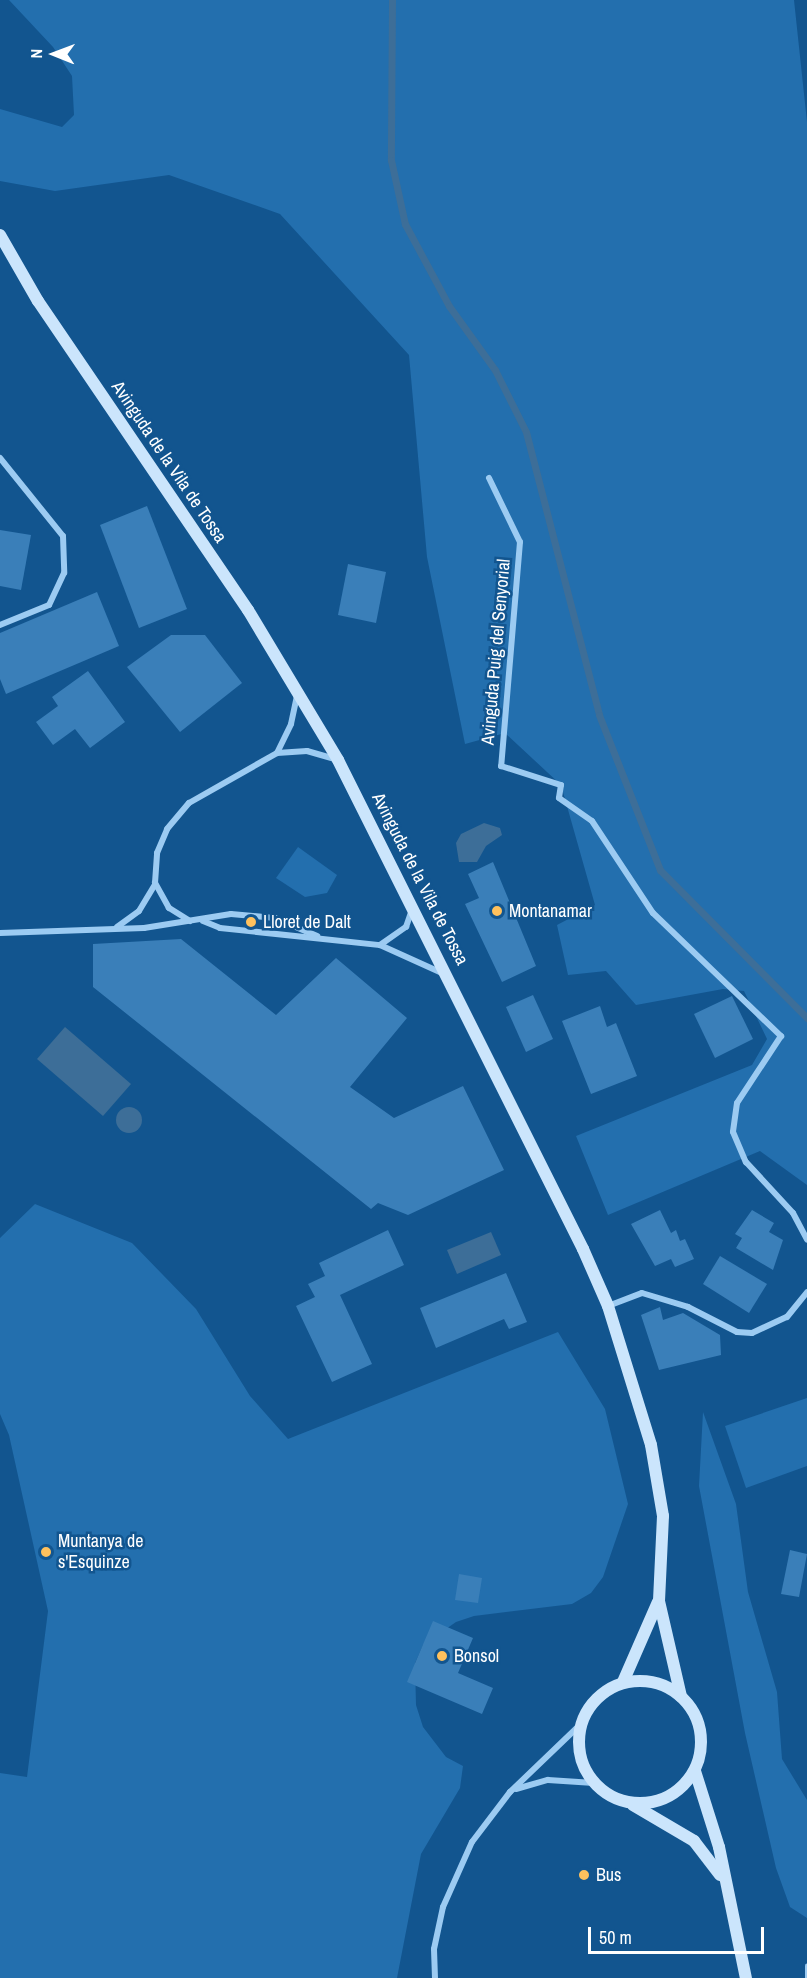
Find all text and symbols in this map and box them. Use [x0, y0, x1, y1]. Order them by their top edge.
north arrow [24, 24, 84, 84]
text: N [25, 49, 47, 59]
street label: Avinguda de la Vila de Tossa [107, 377, 231, 547]
street label: Avinguda Puig del Senyorial [477, 558, 515, 746]
street label: Avinguda de la Vila de Tossa [367, 789, 473, 969]
place label: Montanamar [509, 900, 592, 922]
marker: Montanamar [490, 904, 504, 918]
place label: Lloret de Dalt [263, 911, 351, 933]
marker: Lloret de Dalt [244, 915, 258, 929]
place label: Muntanya de s'Esquinze [58, 1531, 143, 1574]
marker: Muntanya de s'Esquinze [39, 1545, 53, 1559]
place label: Bonsol [454, 1645, 499, 1667]
marker: Bonsol [435, 1649, 449, 1663]
place label: Bus [596, 1864, 621, 1886]
marker: Bus [577, 1868, 591, 1882]
scale bar [591, 1915, 766, 1953]
text: 50 m [599, 1925, 632, 1950]

